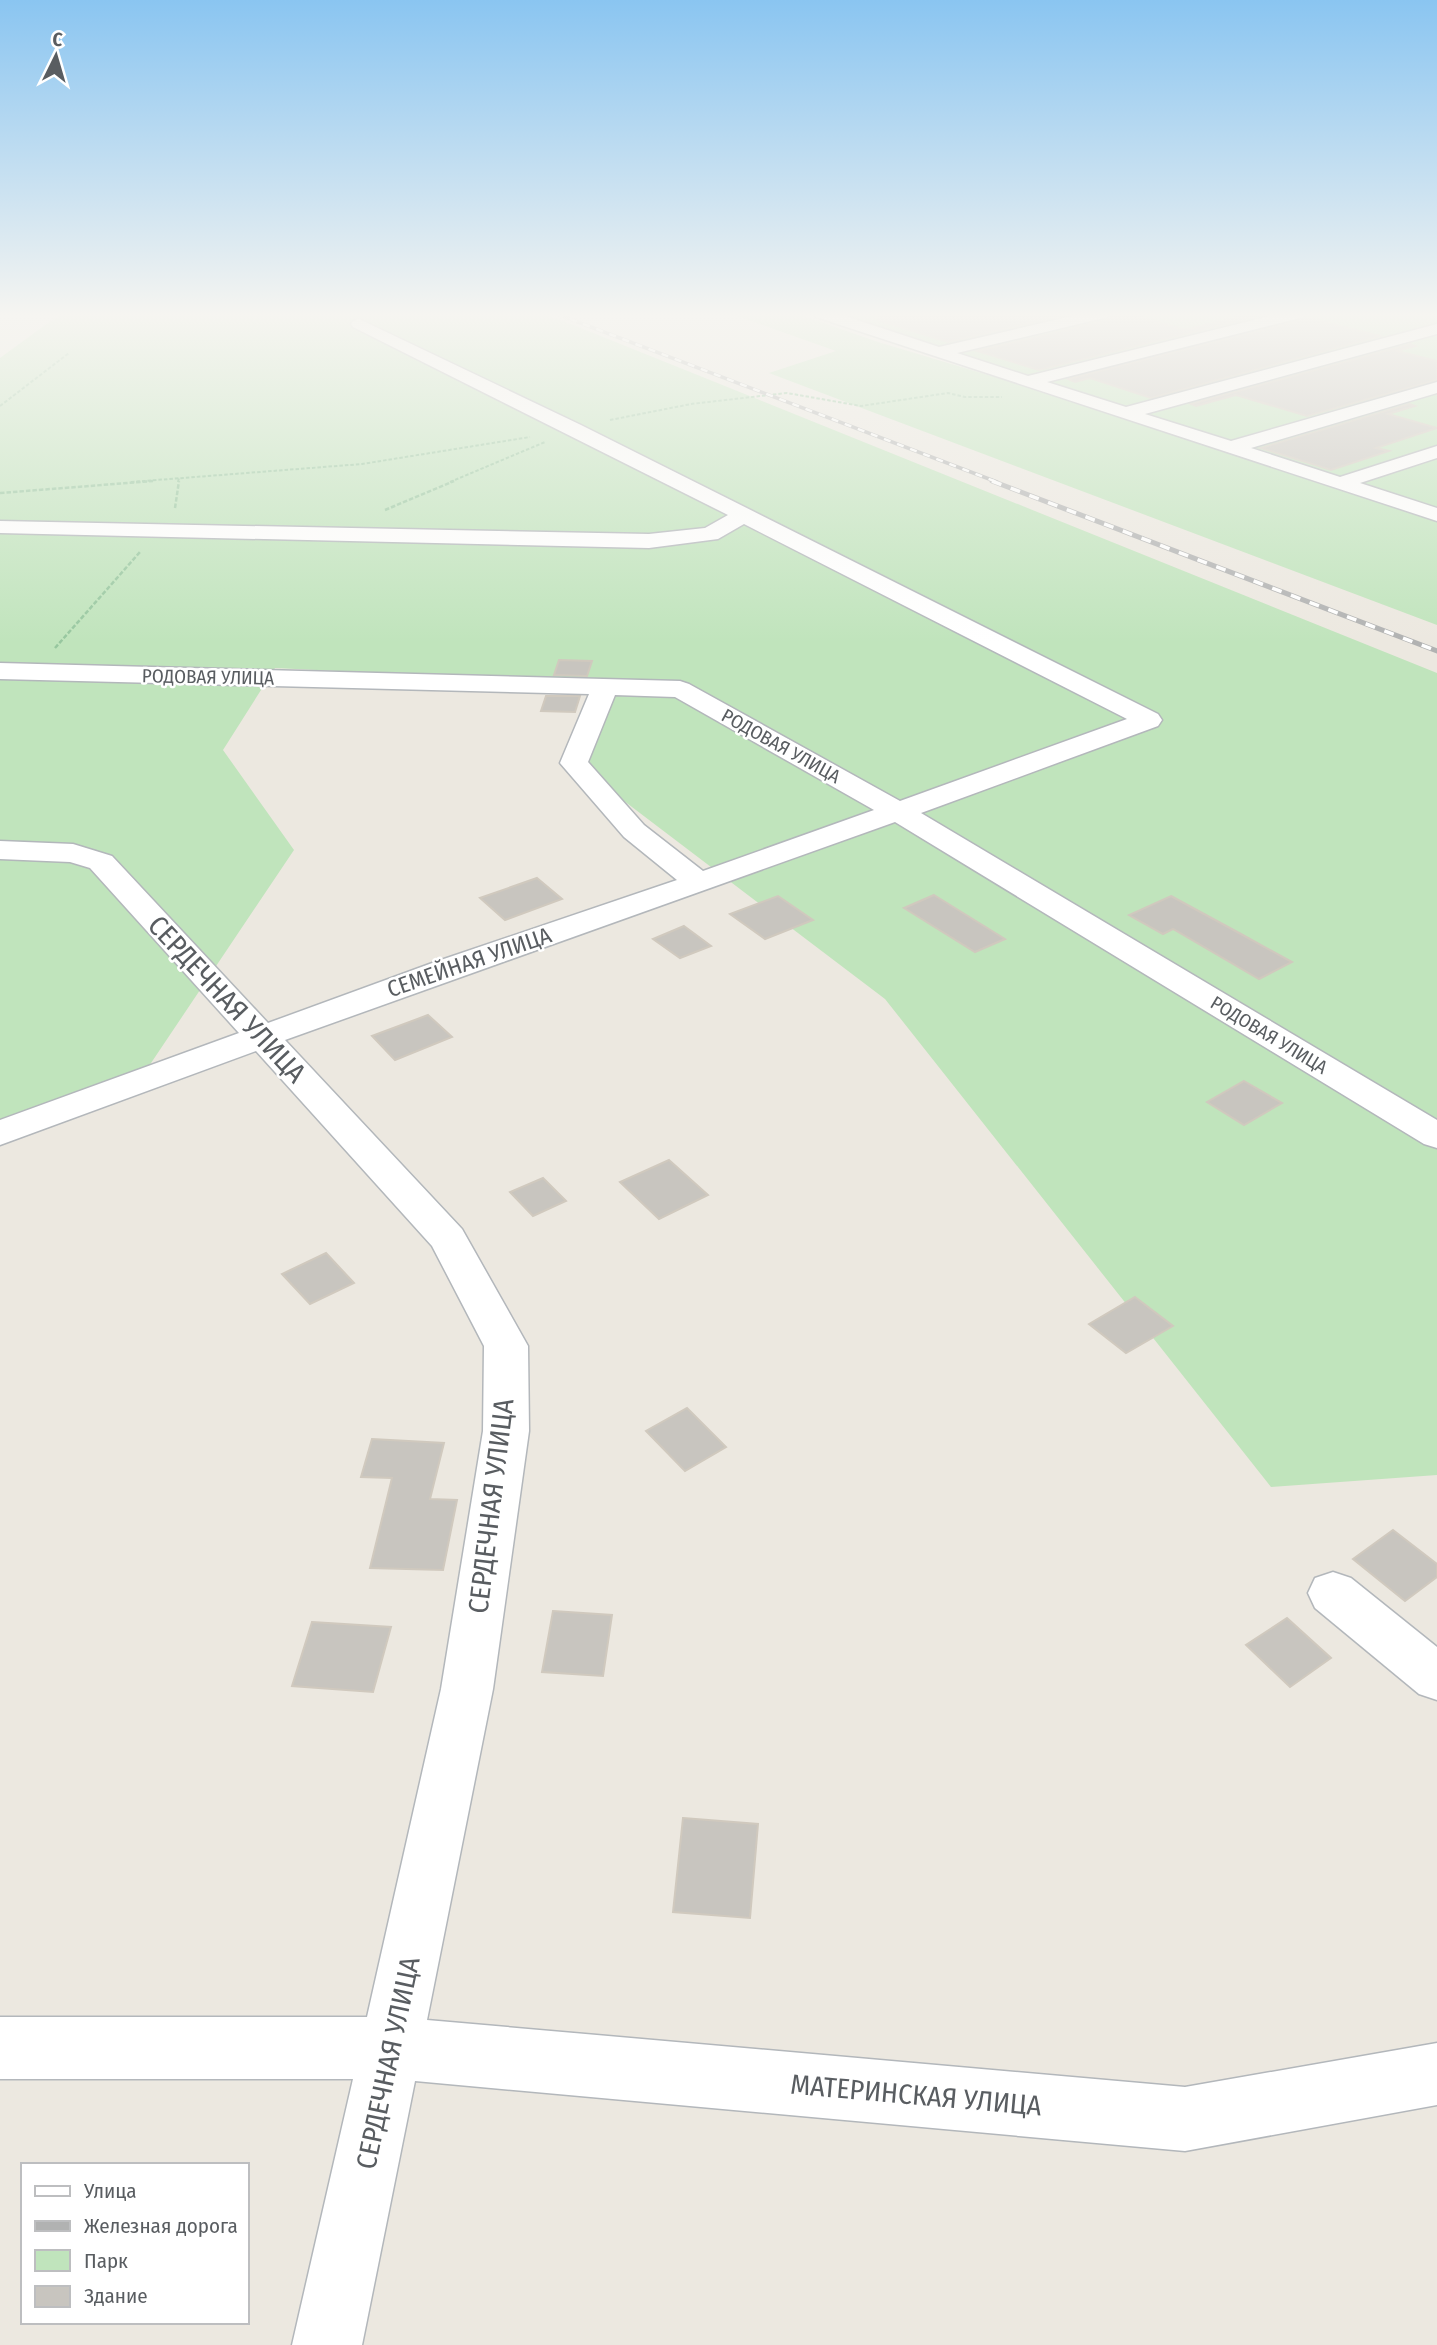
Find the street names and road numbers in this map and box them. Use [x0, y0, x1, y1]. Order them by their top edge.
street label: РОДОВАЯ УЛИЦА [142, 664, 274, 690]
street label: РОДОВАЯ УЛИЦА [718, 704, 844, 788]
street label: СЕРДЕЧНАЯ УЛИЦА [141, 909, 313, 1090]
street label: СЕМЕЙНАЯ УЛИЦА [383, 921, 555, 1003]
street label: РОДОВАЯ УЛИЦА [1206, 991, 1332, 1079]
street label: СЕРДЕЧНАЯ УЛИЦА [461, 1396, 521, 1615]
street label: СЕРДЕЧНАЯ УЛИЦА [349, 1954, 427, 2172]
street label: МАТЕРИНСКАЯ УЛИЦА [789, 2068, 1043, 2122]

